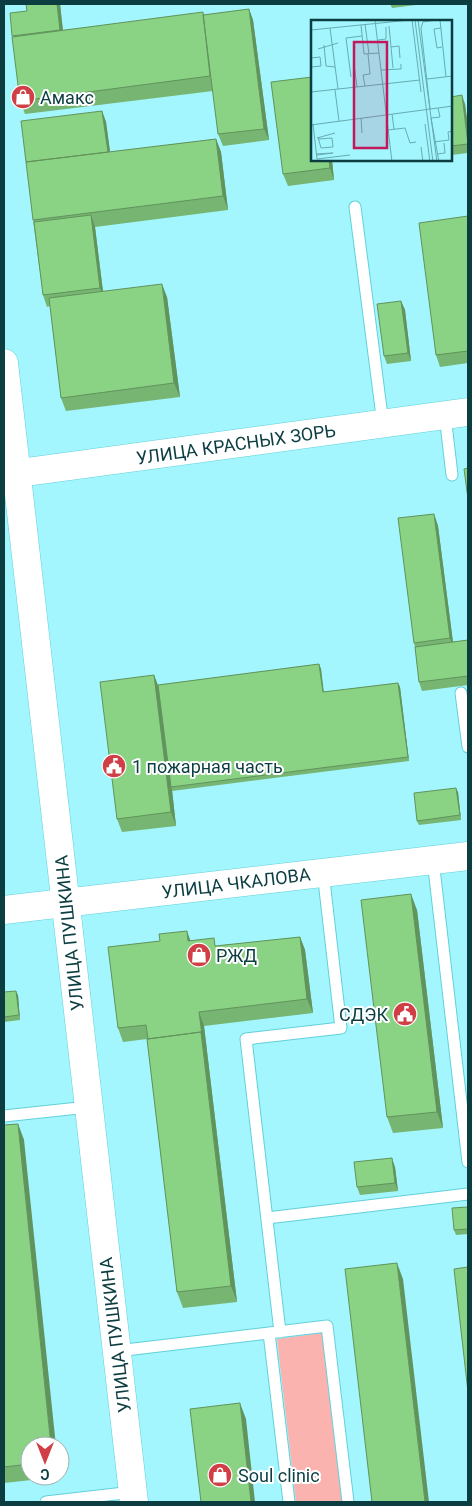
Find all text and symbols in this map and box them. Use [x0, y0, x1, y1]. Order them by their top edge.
inset map [311, 20, 452, 161]
shop icon: Амакс [10, 84, 36, 110]
place label: Амакс [40, 87, 94, 108]
street label: УЛИЦА КРАСНЫХ ЗОРЬ [135, 420, 337, 468]
public building icon: 1 пожарная часть [101, 753, 127, 779]
place label: 1 пожарная часть [132, 756, 283, 777]
street label: УЛИЦА ПУШКИНА [50, 854, 88, 1012]
street label: УЛИЦА ЧКАЛОВА [160, 863, 312, 903]
shop icon: РЖД [186, 942, 212, 968]
place label: РЖД [216, 945, 258, 966]
public building icon: СДЭК [392, 1001, 418, 1027]
place label: СДЭК [339, 1004, 388, 1025]
street label: УЛИЦА ПУШКИНА [95, 1256, 135, 1414]
north arrow [20, 1436, 70, 1486]
shop icon: Soul clinic [207, 1462, 233, 1488]
place label: Soul clinic [238, 1465, 320, 1486]
text: С [40, 1466, 50, 1482]

